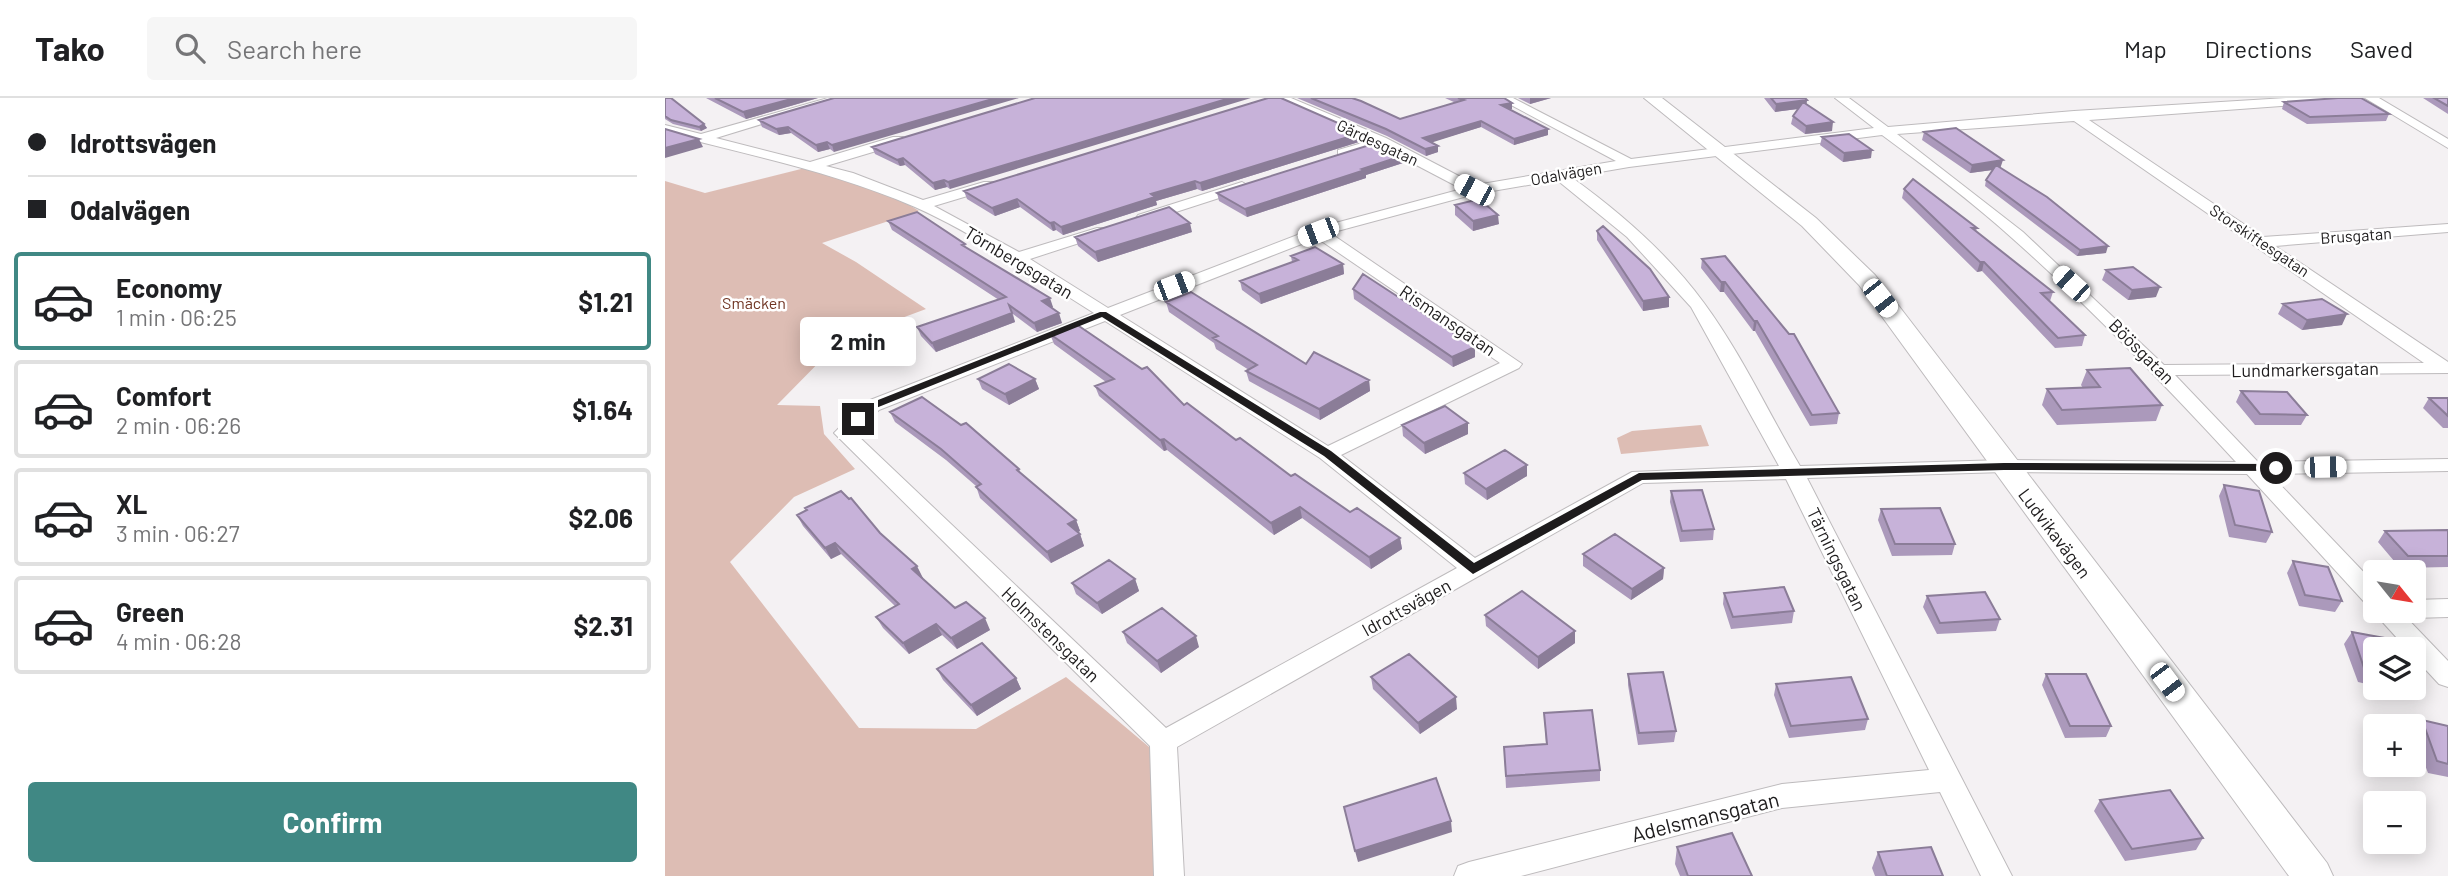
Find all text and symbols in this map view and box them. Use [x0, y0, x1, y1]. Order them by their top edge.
search box [147, 17, 637, 80]
text: Tako [35, 28, 105, 68]
icon: search [171, 29, 209, 67]
text: Search here [227, 33, 362, 64]
text: Map [2124, 34, 2167, 63]
text: Directions [2205, 34, 2312, 63]
text: Saved [2350, 34, 2413, 63]
street label: Gärdesgatan [1334, 115, 1422, 169]
text: Idrottsvägen [70, 127, 217, 158]
street label: Odalvägen [1529, 157, 1603, 189]
car [1451, 171, 1498, 209]
text: Odalvägen [70, 194, 190, 225]
street label: Storskiftesgatan [2207, 200, 2313, 280]
car [1295, 215, 1342, 249]
street label: Törnbergsgatan [961, 221, 1077, 303]
street label: Brusgatan [2320, 223, 2392, 247]
car [2049, 262, 2094, 306]
car [1151, 269, 1198, 303]
icon: car [32, 270, 95, 333]
text: Economy [116, 272, 222, 303]
car [1859, 275, 1902, 321]
street label: Rismansgatan [1396, 280, 1500, 360]
text: $1.21 [578, 286, 633, 317]
park label: Smäcken [722, 293, 786, 312]
text: 1 min · 06:25 [116, 303, 237, 331]
street label: Böösgatan [2105, 314, 2179, 388]
callout: 2 min [800, 317, 916, 366]
text: 2 min [830, 327, 886, 355]
street label: Lundmarkersgatan [2231, 357, 2379, 381]
icon: car [32, 378, 95, 441]
text: Comfort [116, 380, 212, 411]
text: $1.64 [572, 394, 633, 425]
route end [842, 403, 874, 435]
text: 2 min · 06:26 [116, 411, 241, 439]
route start [2260, 452, 2292, 484]
car [2304, 456, 2347, 478]
street label: Ludvikavägen [2014, 484, 2096, 582]
icon: car [32, 486, 95, 549]
text: XL [116, 488, 147, 519]
text: $2.06 [568, 502, 633, 533]
street label: Tärningsgatan [1803, 504, 1871, 614]
text: 3 min · 06:27 [116, 519, 240, 547]
north arrow [2363, 560, 2425, 623]
map controls [2363, 560, 2426, 854]
street label: Idrottsvägen [1358, 574, 1454, 640]
street label: Holmstensgatan [997, 582, 1105, 686]
icon: car [32, 594, 95, 657]
text: Green [116, 596, 184, 627]
text: $2.31 [573, 610, 633, 641]
text: 4 min · 06:28 [116, 627, 242, 655]
button: layers [2363, 637, 2426, 700]
car [2146, 659, 2189, 705]
button: + [2363, 714, 2426, 777]
button: Confirm [28, 782, 637, 862]
street label: Adelsmansgatan [1629, 786, 1781, 846]
button: − [2363, 791, 2426, 854]

